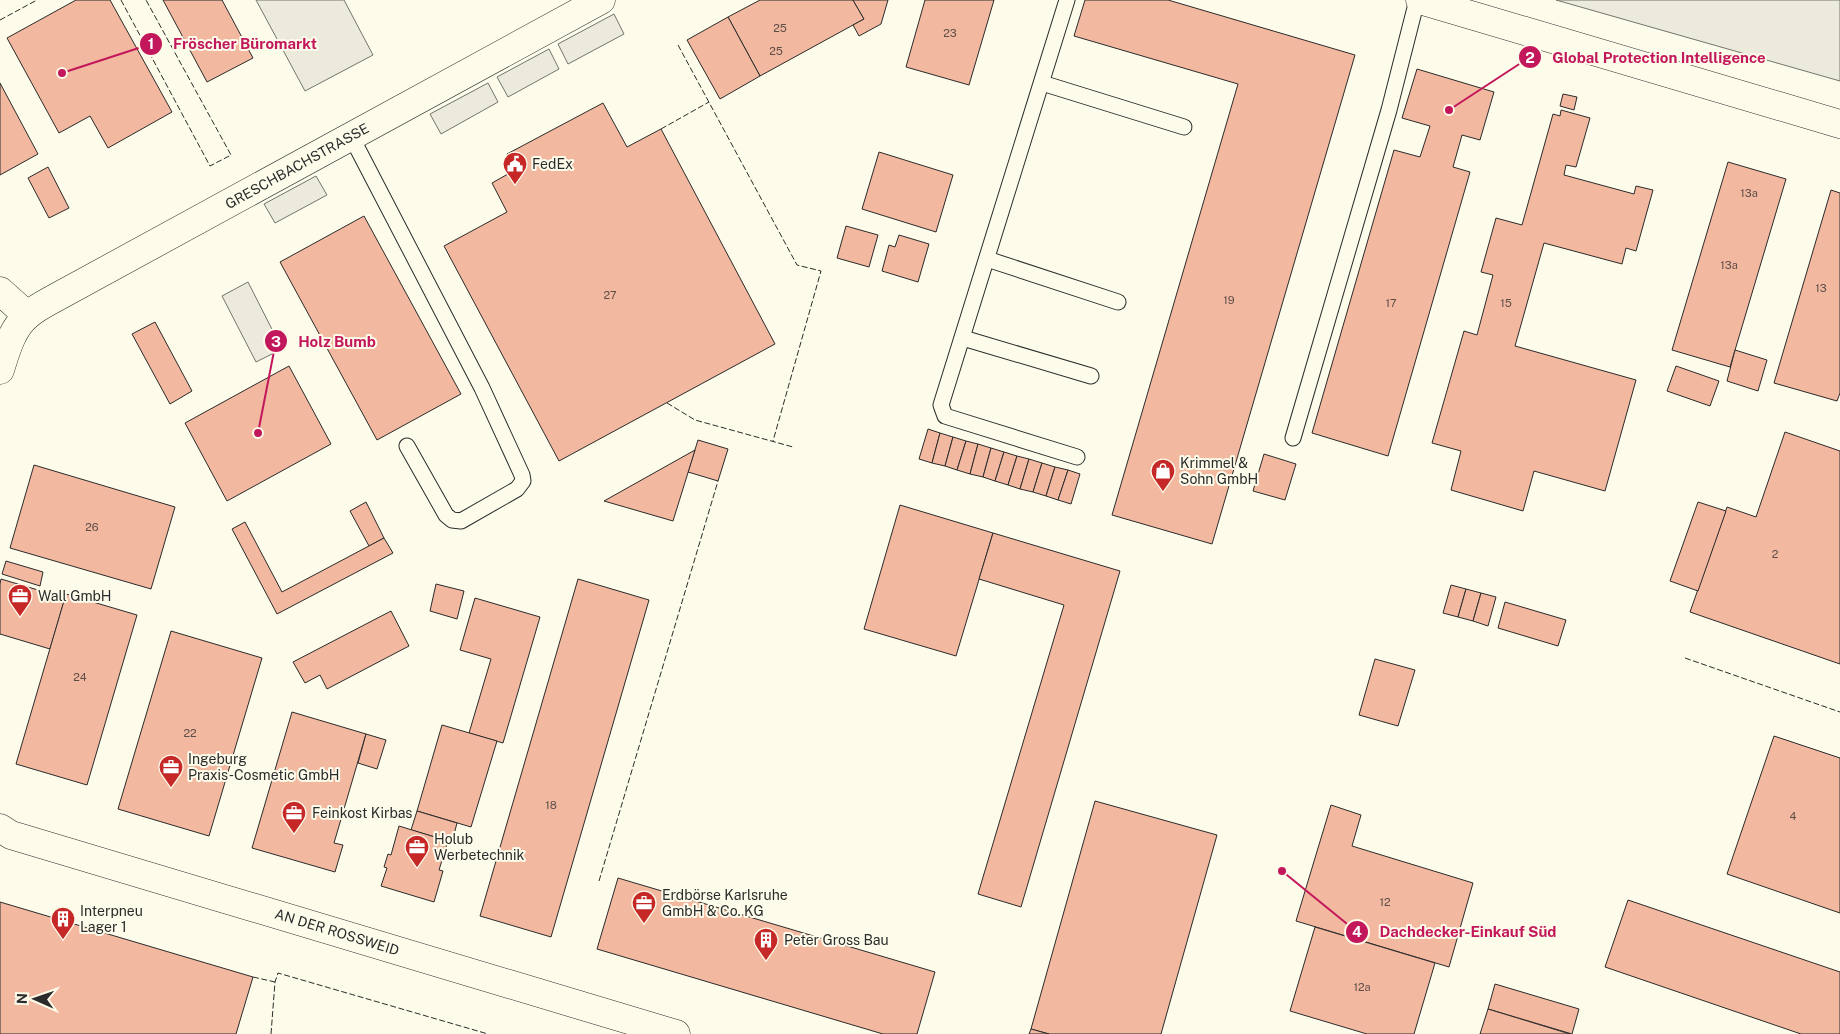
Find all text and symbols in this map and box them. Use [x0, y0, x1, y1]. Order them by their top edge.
house number: 25 [773, 22, 787, 34]
house number: 23 [943, 27, 957, 39]
callout: Fröscher Büromarkt [138, 29, 327, 59]
text: 1 [148, 35, 154, 52]
text: Fröscher Büromarkt [173, 35, 317, 52]
callout: Global Protection Intelligence [1517, 42, 1776, 72]
house number: 25 [769, 45, 783, 57]
text: 2 [1525, 49, 1535, 66]
text: Global Protection Intelligence [1552, 49, 1766, 66]
street label: GRESCHBACHSTRASSE [223, 120, 371, 212]
public building icon: FedEx [502, 151, 528, 185]
place label: FedEx [532, 156, 573, 172]
house number: 13a [1740, 187, 1758, 199]
house number: 13a [1720, 259, 1738, 271]
house number: 13 [1815, 282, 1827, 294]
house number: 27 [603, 289, 617, 301]
house number: 19 [1223, 294, 1235, 306]
house number: 17 [1385, 297, 1397, 309]
house number: 15 [1500, 297, 1512, 309]
callout: Holz Bumb [263, 326, 386, 356]
text: 3 [271, 333, 281, 350]
text: Holz Bumb [298, 333, 376, 350]
place label: Krimmel & Sohn GmbH [1180, 455, 1258, 487]
shop icon: Krimmel & Sohn GmbH [1150, 458, 1176, 492]
house number: 26 [85, 521, 99, 533]
house number: 2 [1772, 548, 1779, 560]
office icon: Wall GmbH [7, 583, 33, 617]
place label: Wall GmbH [38, 588, 112, 604]
house number: 24 [73, 671, 87, 683]
house number: 22 [183, 727, 197, 739]
place label: Ingeburg Praxis-Cosmetic GmbH [188, 751, 339, 783]
office icon: Ingeburg Praxis-Cosmetic GmbH [158, 754, 184, 788]
house number: 18 [545, 799, 557, 811]
office icon: Feinkost Kirbas [281, 800, 307, 834]
place label: Feinkost Kirbas [312, 805, 412, 821]
house number: 4 [1790, 810, 1797, 822]
place label: Holub Werbetechnik [434, 831, 524, 863]
office icon: Holub Werbetechnik [404, 834, 430, 868]
place label: Erdbörse Karlsruhe GmbH & Co. KG [662, 887, 788, 919]
office icon: Erdbörse Karlsruhe GmbH & Co. KG [631, 890, 657, 924]
house number: 12 [1379, 896, 1391, 908]
place label: Interpneu Lager 1 [80, 903, 143, 935]
street label: AN DER ROSSWEID [273, 905, 401, 959]
building icon: Interpneu Lager 1 [50, 906, 76, 940]
callout: Dachdecker-Einkauf Süd [1344, 917, 1566, 947]
text: 4 [1352, 923, 1362, 940]
text: Dachdecker-Einkauf Süd [1380, 923, 1556, 940]
building icon: Peter Gross Bau [753, 927, 779, 961]
place label: Peter Gross Bau [784, 932, 889, 948]
north arrow [10, 974, 60, 1024]
house number: 12a [1353, 981, 1371, 993]
text: N [14, 993, 30, 1004]

